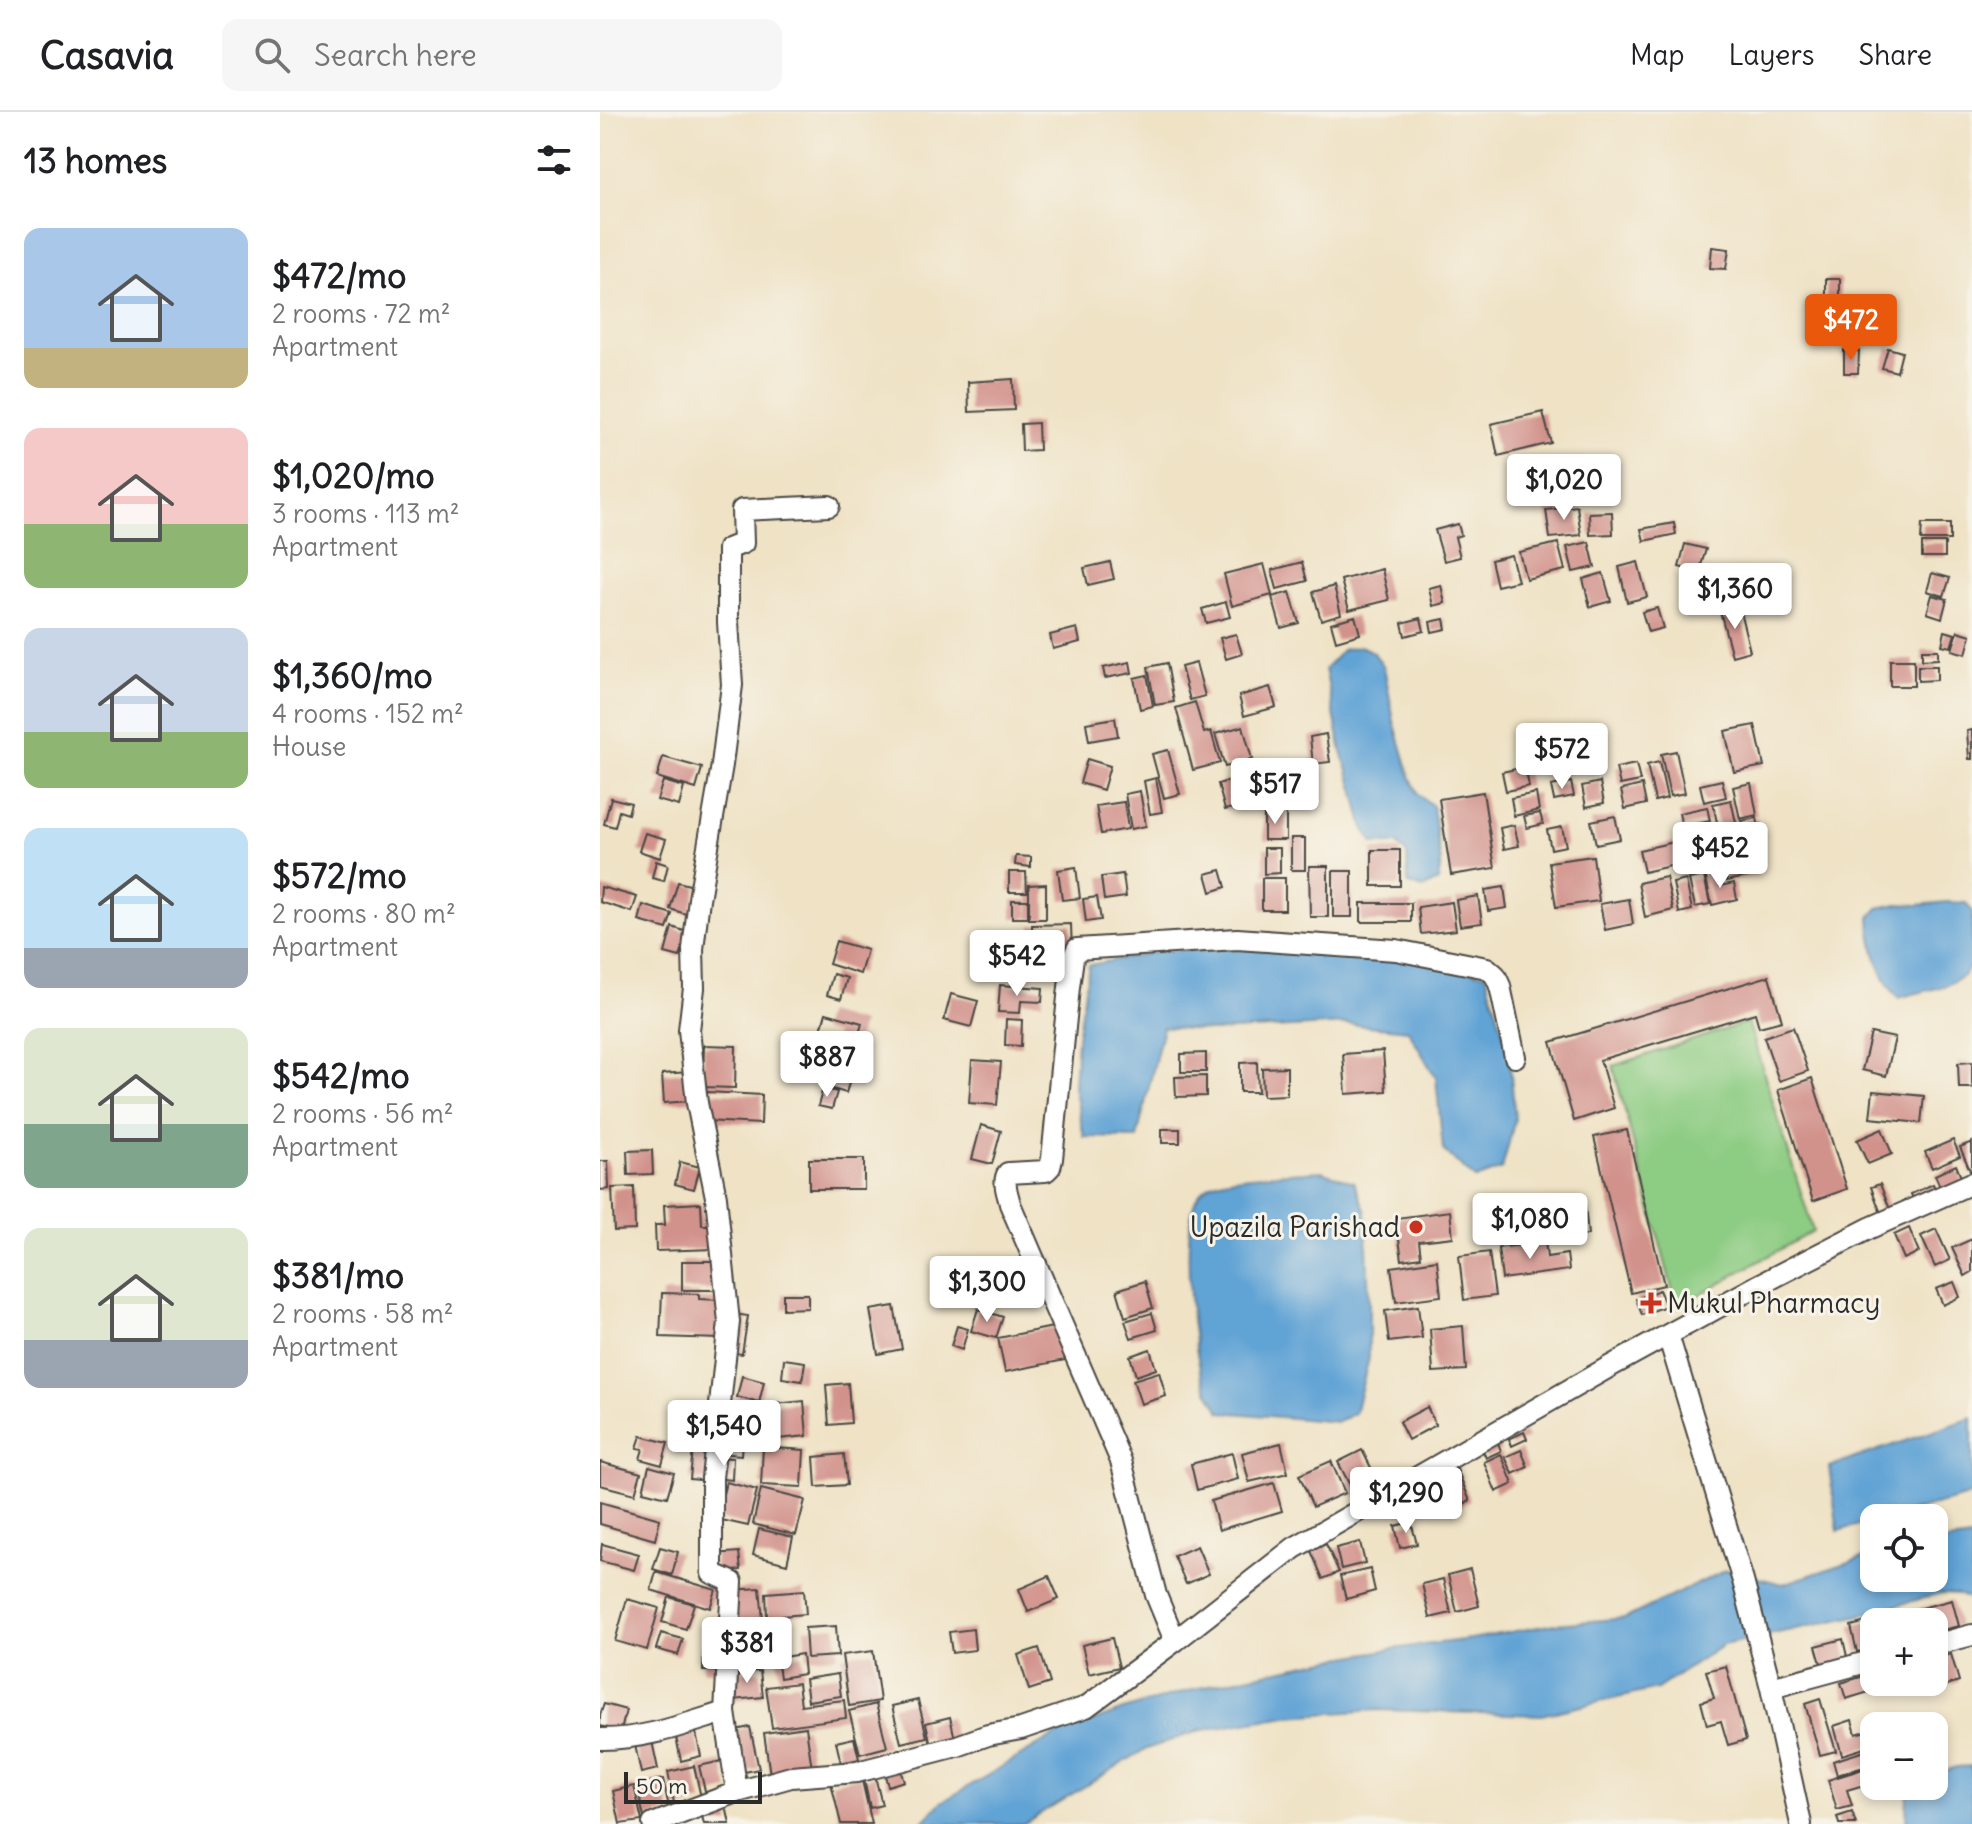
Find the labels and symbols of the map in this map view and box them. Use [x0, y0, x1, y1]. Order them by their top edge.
pin: $472 [1804, 294, 1898, 362]
pin: $1,020 [1499, 454, 1629, 522]
pin: $1,360 [1670, 563, 1800, 631]
pin: $572 [1515, 723, 1609, 791]
pin: $517 [1228, 758, 1322, 826]
pin: $452 [1673, 822, 1767, 890]
pin: $542 [970, 930, 1064, 998]
pin: $887 [780, 1031, 874, 1099]
pin: $1,080 [1465, 1193, 1595, 1261]
place label: Upazila Parishad [1190, 1209, 1400, 1245]
marker: Upazila Parishad [1407, 1218, 1425, 1236]
pin: $1,300 [922, 1256, 1052, 1324]
place label: Mukul Pharmacy [1667, 1285, 1880, 1321]
marker: Mukul Pharmacy [1642, 1294, 1660, 1312]
pin: $1,540 [659, 1400, 789, 1468]
pin: $1,290 [1341, 1467, 1471, 1535]
pin: $381 [700, 1617, 794, 1685]
scale bar [624, 1768, 762, 1804]

